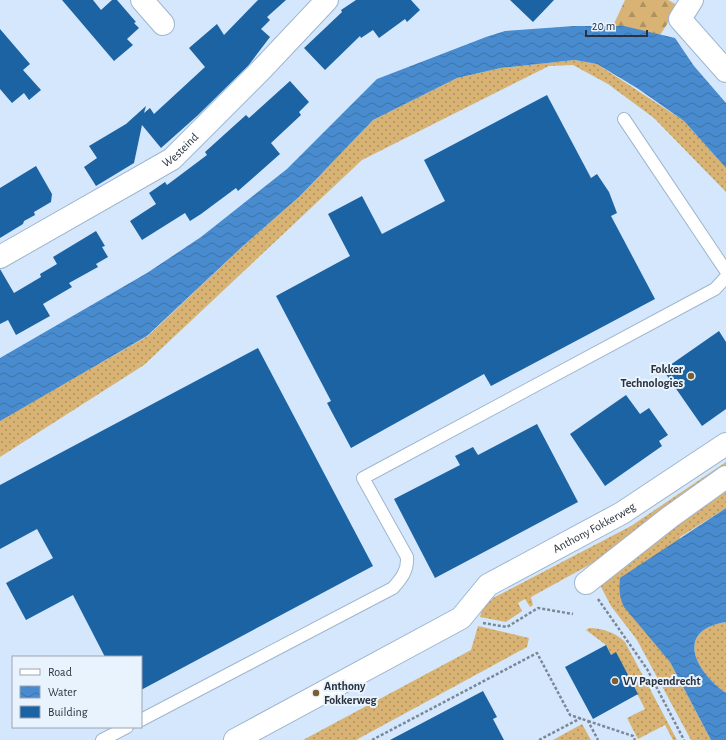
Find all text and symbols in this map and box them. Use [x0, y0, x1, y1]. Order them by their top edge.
scale bar [586, 12, 647, 38]
text: 20 m [592, 20, 615, 32]
street label: Westeind [160, 130, 201, 169]
place label: Fokker Technologies [620, 363, 684, 389]
marker: Fokker Technologies [686, 371, 696, 381]
street label: Anthony Fokkerweg [551, 500, 638, 555]
legend [12, 656, 142, 728]
text: Road [48, 666, 72, 678]
place label: VV Papendrecht [623, 675, 700, 687]
marker: VV Papendrecht [610, 676, 620, 686]
place label: Anthony Fokkerweg [324, 680, 377, 706]
text: Water [48, 686, 77, 698]
marker: Anthony Fokkerweg [311, 688, 321, 698]
text: Building [48, 706, 88, 718]

